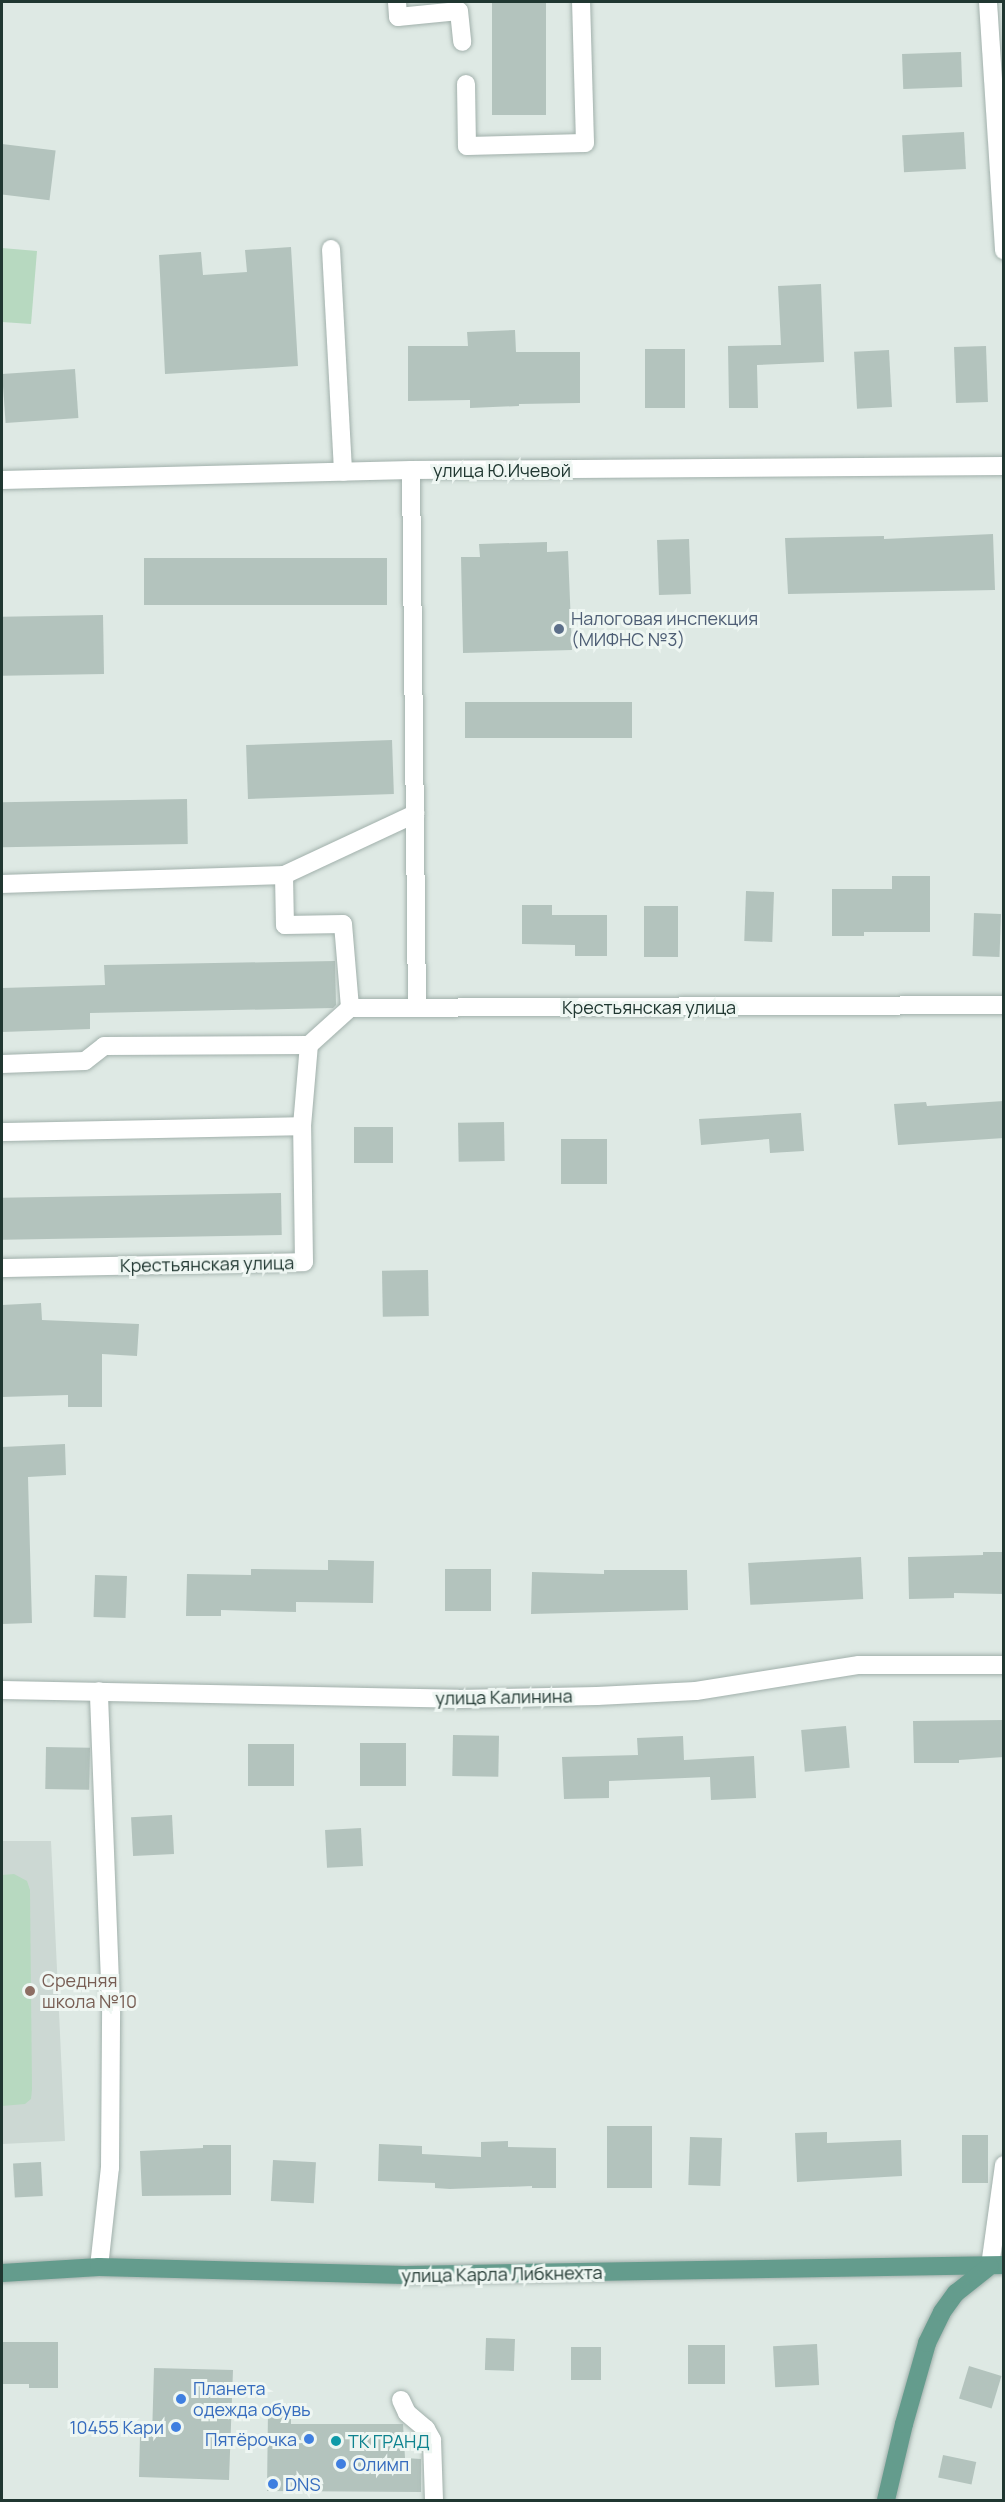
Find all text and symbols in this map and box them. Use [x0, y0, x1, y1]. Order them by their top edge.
street label: улица Ю.Ичевой [433, 459, 571, 481]
place label: Налоговая инспекция (МИФНС №3) [571, 608, 758, 650]
marker: Налоговая инспекция (МИФНС №3) [552, 622, 566, 636]
street label: Крестьянская улица [562, 996, 736, 1018]
street label: Крестьянская улица [120, 1252, 294, 1276]
street label: улица Калинина [435, 1685, 573, 1709]
place label: Средняя школа №10 [42, 1970, 137, 2012]
marker: Средняя школа №10 [23, 1984, 37, 1998]
street label: улица Карла Либкнехта [401, 2261, 603, 2287]
place label: Планета одежда обувь [193, 2378, 311, 2420]
marker: Планета одежда обувь [174, 2392, 188, 2406]
place label: 10455 Кари [69, 2416, 164, 2438]
marker: 10455 Кари [169, 2420, 183, 2434]
place label: Пятёрочка [205, 2428, 297, 2450]
place label: ТК ГРАНД [348, 2430, 430, 2452]
marker: Пятёрочка [302, 2432, 316, 2446]
marker: ТК ГРАНД [329, 2434, 343, 2448]
place label: Олимп [353, 2453, 409, 2475]
marker: Олимп [334, 2457, 348, 2471]
place label: DNS [285, 2473, 321, 2495]
marker: DNS [266, 2477, 280, 2491]

